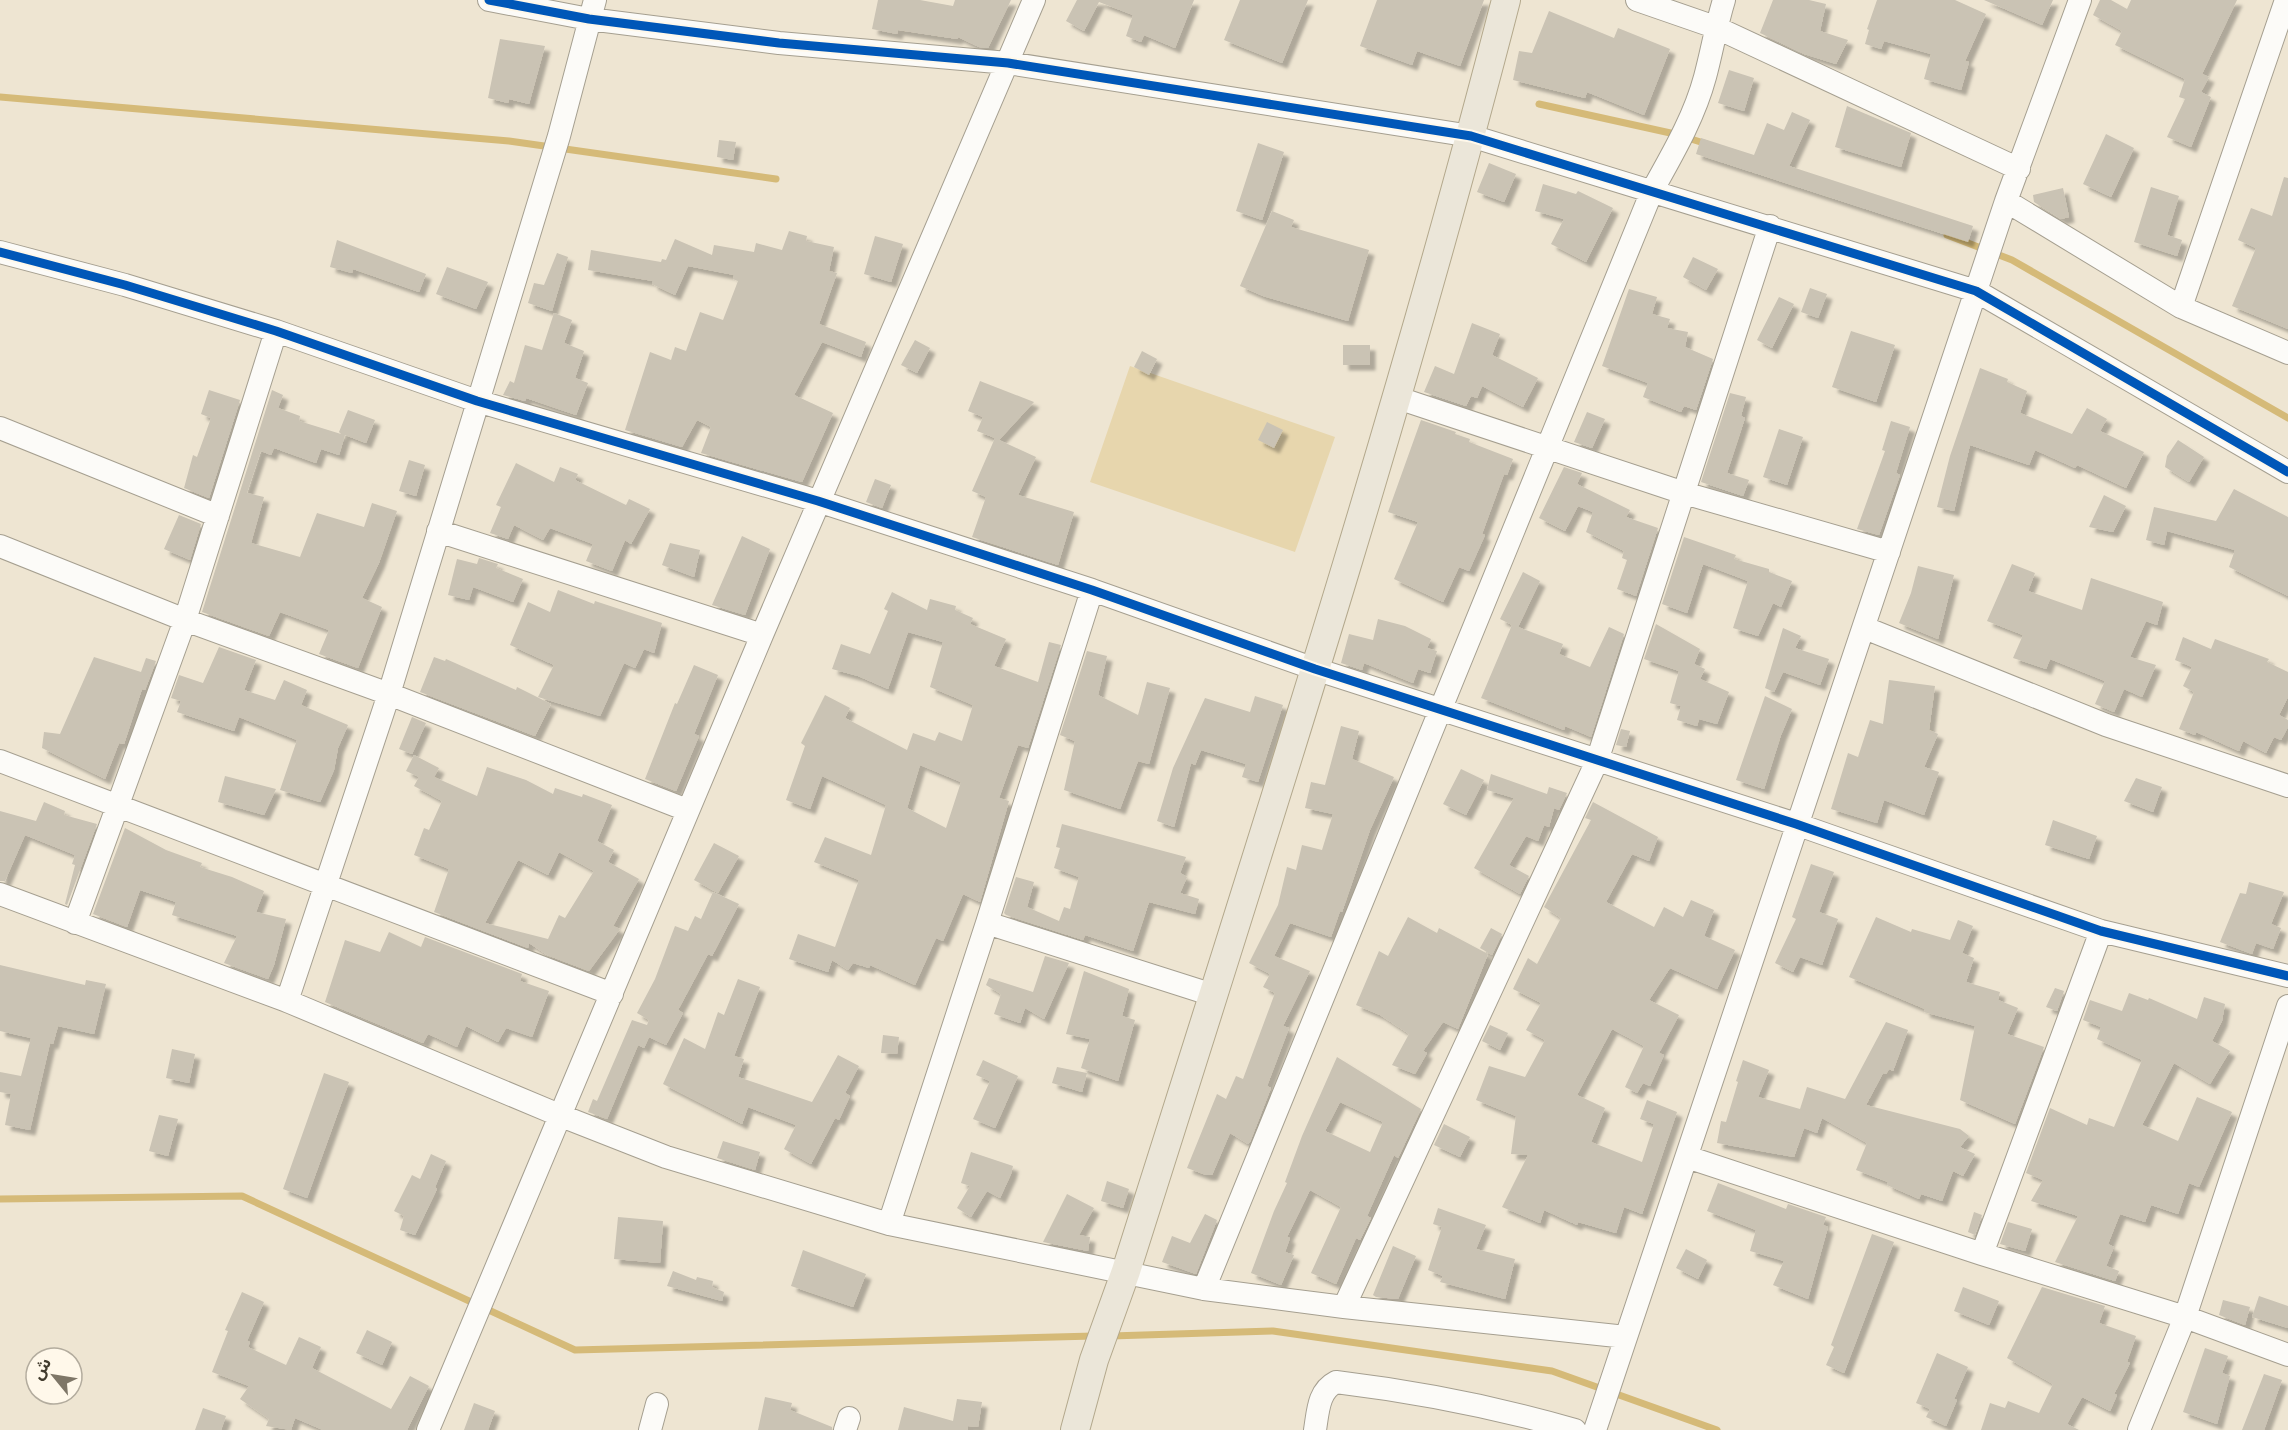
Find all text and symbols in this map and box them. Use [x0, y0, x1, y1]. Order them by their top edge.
north arrow [24, 1346, 84, 1406]
text: ش [28, 1354, 55, 1383]

